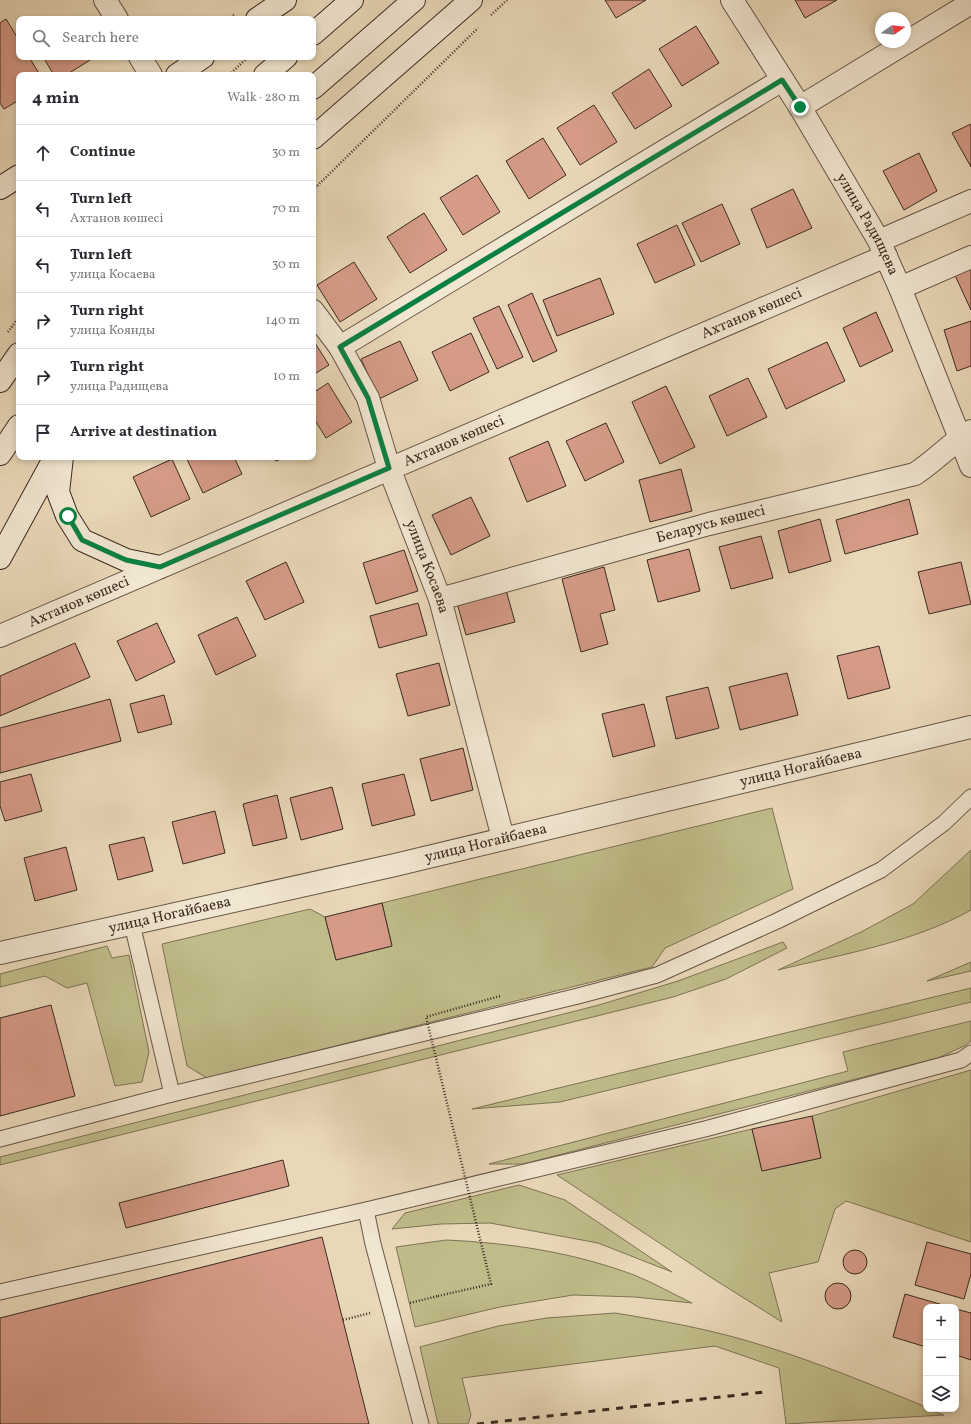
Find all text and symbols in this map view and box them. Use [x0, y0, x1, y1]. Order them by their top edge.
north arrow [875, 12, 911, 48]
search box [16, 16, 316, 60]
icon: search [30, 27, 52, 49]
text: Search here [62, 28, 139, 49]
text: 4 min [32, 87, 79, 110]
text: Walk · 280 m [227, 89, 300, 107]
route end [791, 98, 809, 116]
icon: ahead [32, 142, 54, 164]
text: Continue [70, 142, 135, 163]
text: 30 m [272, 144, 300, 162]
street label: улица Радищева [831, 169, 904, 279]
text: Turn left [70, 189, 132, 210]
icon: left [32, 198, 54, 220]
text: 70 m [272, 200, 300, 218]
text: Ахтанов көшесі [70, 210, 163, 228]
text: Turn left [70, 245, 132, 266]
icon: left [32, 254, 54, 276]
text: 30 m [272, 256, 300, 274]
text: улица Косаева [70, 266, 156, 284]
street label: Ахтанов көшесі [698, 283, 805, 344]
text: Turn right [70, 301, 144, 322]
icon: right [32, 310, 54, 332]
text: 140 m [266, 312, 300, 330]
text: улица Коянды [70, 322, 155, 340]
text: Turn right [70, 357, 144, 378]
icon: right [32, 366, 54, 388]
text: 10 m [273, 368, 300, 386]
text: улица Радищева [70, 378, 169, 396]
street label: Ахтанов көшесі [400, 410, 508, 472]
icon: arrive [32, 422, 54, 444]
text: Arrive at destination [70, 422, 217, 443]
street label: Беларусь көшесі [654, 500, 768, 549]
route start [59, 507, 77, 525]
street label: улица Косаева [400, 517, 454, 616]
street label: Ахтанов көшесі [25, 571, 133, 633]
street label: улица Ногайбаева [738, 743, 864, 793]
street label: улица Ногайбаева [423, 818, 549, 868]
street label: улица Ногайбаева [107, 891, 233, 939]
map controls [923, 1304, 959, 1412]
button: + [923, 1304, 959, 1340]
button: − [923, 1340, 959, 1376]
button: layers [923, 1376, 959, 1412]

